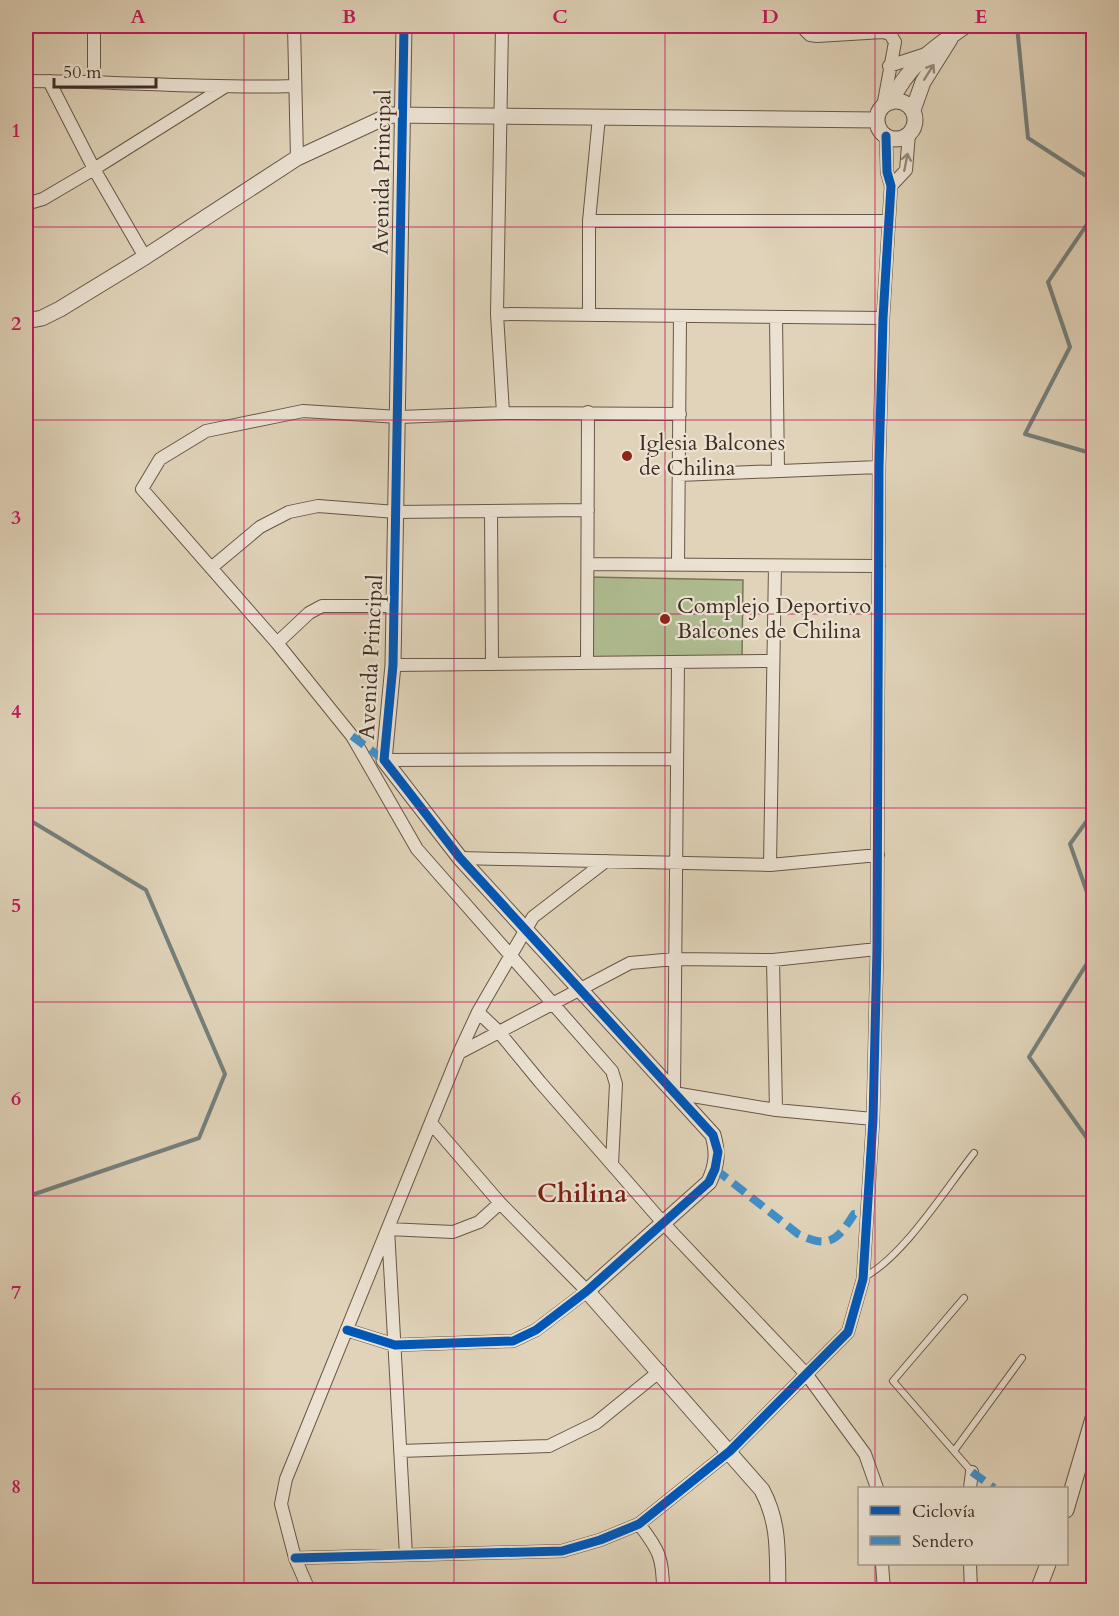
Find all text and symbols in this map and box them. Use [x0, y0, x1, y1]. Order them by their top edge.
text: A [130, 3, 146, 30]
text: B [342, 3, 356, 30]
text: C [552, 3, 568, 30]
text: D [761, 3, 779, 30]
text: E [975, 3, 987, 30]
scale bar [54, 51, 156, 89]
text: 50 m [63, 60, 102, 85]
one-way arrow [924, 64, 936, 81]
street label: Avenida Principal [366, 89, 398, 255]
text: 1 [11, 117, 21, 144]
one-way arrow [900, 153, 911, 172]
text: 2 [11, 310, 21, 337]
place label: Iglesia Balcones de Chilina [639, 428, 785, 483]
marker: Iglesia Balcones de Chilina [620, 449, 634, 463]
text: 3 [11, 504, 21, 531]
street label: Avenida Principal [352, 573, 390, 740]
place label: Complejo Deportivo Balcones de Chilina [677, 591, 871, 646]
marker: Complejo Deportivo Balcones de Chilina [658, 612, 672, 626]
text: 4 [11, 698, 21, 725]
text: 5 [11, 892, 21, 919]
text: 6 [11, 1085, 21, 1112]
district label: Chilina [537, 1176, 627, 1211]
text: 7 [11, 1279, 21, 1306]
text: 8 [11, 1473, 21, 1500]
legend [858, 1487, 1068, 1565]
text: Ciclovía [912, 1499, 976, 1524]
text: Sendero [912, 1529, 974, 1554]

